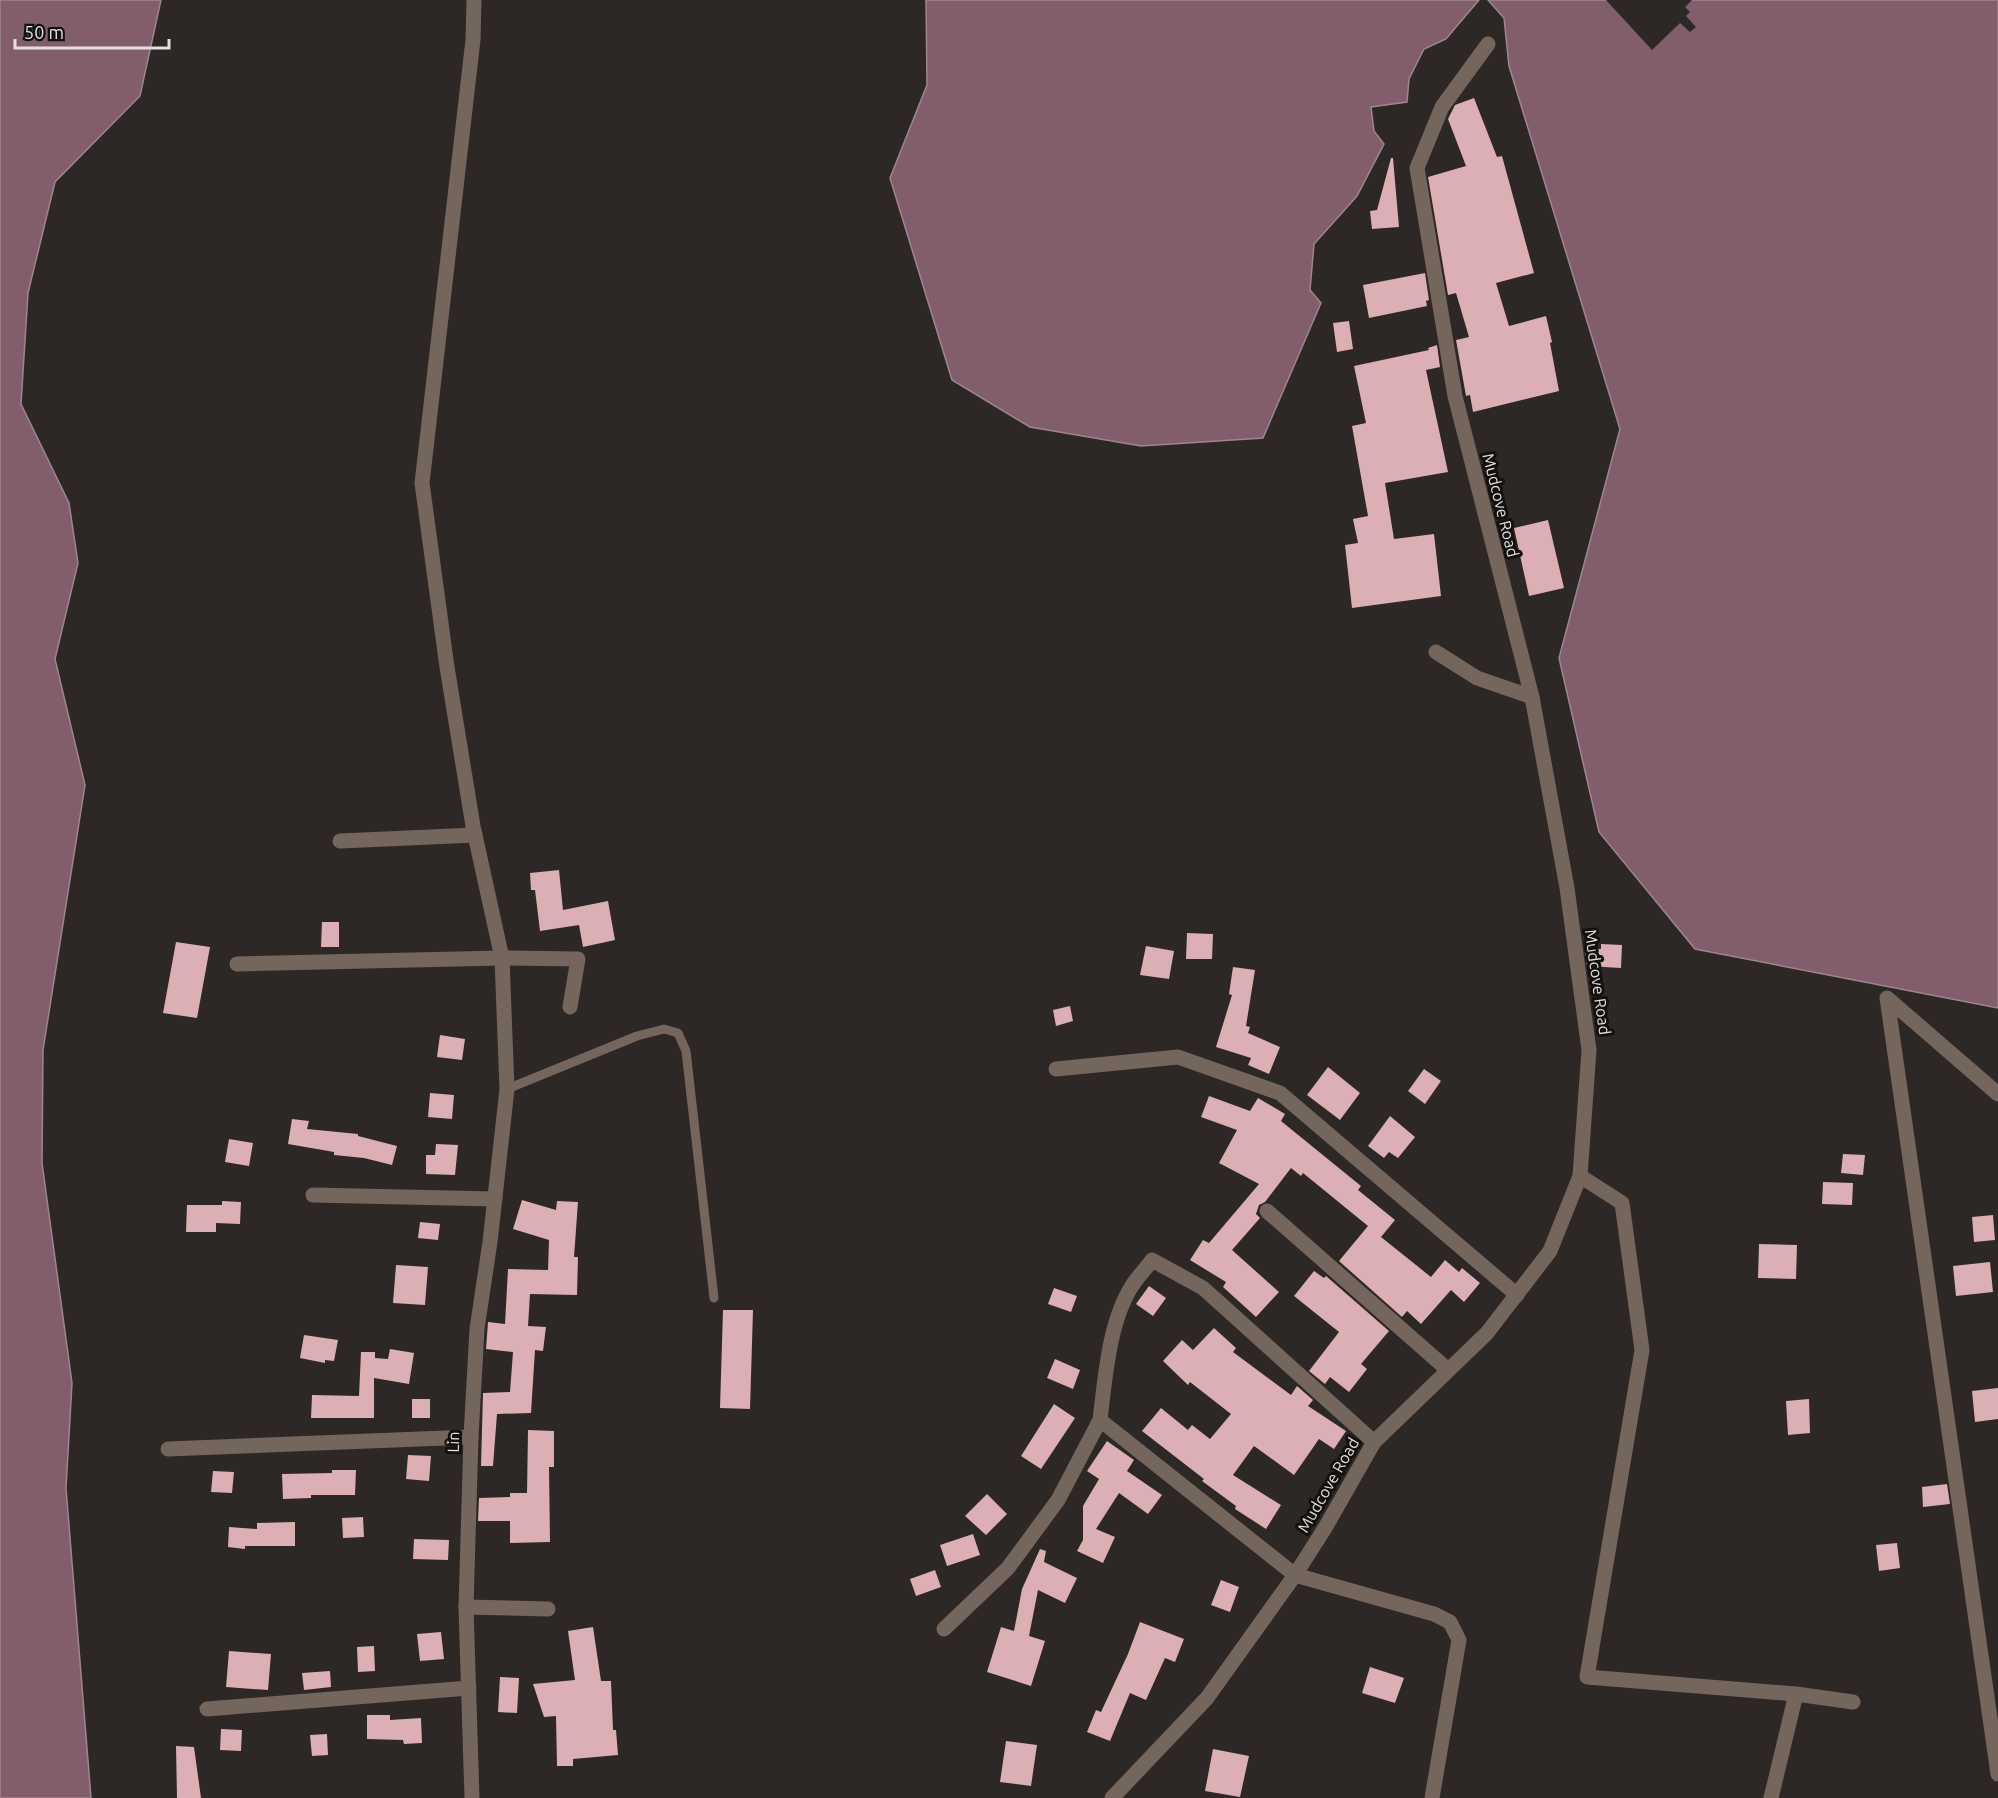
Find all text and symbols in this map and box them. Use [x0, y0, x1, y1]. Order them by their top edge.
scale bar [15, 12, 170, 50]
text: 50 m [24, 22, 64, 42]
street label: Mudcove Road [1479, 451, 1523, 559]
street label: Mudcove Road [1582, 928, 1614, 1036]
street label: Lin [444, 1431, 462, 1453]
street label: Mudcove Road [1294, 1434, 1362, 1536]

